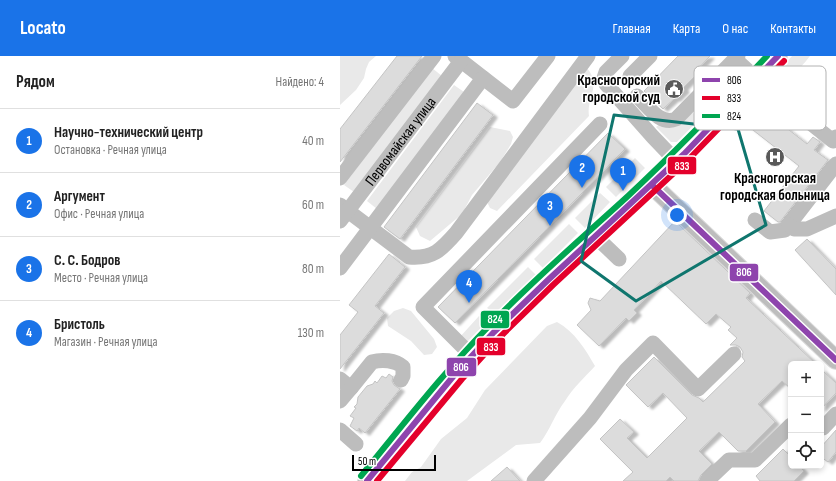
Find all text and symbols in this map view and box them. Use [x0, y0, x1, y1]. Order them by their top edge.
text: Locato [20, 17, 66, 40]
text: Главная [613, 20, 651, 37]
text: Карта [673, 20, 700, 37]
text: О нас [722, 20, 748, 37]
text: Контакты [770, 20, 816, 37]
legend [694, 66, 826, 130]
place label: Красногорский городской суд [577, 71, 660, 107]
text: Рядом [16, 72, 55, 92]
text: Найдено: 4 [276, 74, 324, 90]
text: 806 [727, 74, 742, 87]
public building icon: Красногорский городской суд [663, 78, 685, 100]
text: 833 [727, 92, 741, 105]
street label: Первомайская улица [361, 93, 441, 190]
text: 824 [727, 110, 741, 123]
text: Научно-технический центр [54, 123, 203, 142]
text: 1 [26, 133, 32, 149]
text: 40 m [302, 133, 324, 149]
text: Остановка · Речная улица [54, 142, 167, 158]
hospital icon: Красногорская городская больница [764, 146, 786, 168]
pin: 2 [569, 155, 595, 188]
line badge: 833 [667, 156, 697, 175]
pin: 1 [610, 158, 636, 191]
text: 833 [674, 160, 690, 173]
place label: Красногорская городская больница [720, 169, 830, 205]
text: Аргумент [54, 187, 105, 206]
pin: 3 [537, 193, 563, 226]
text: 2 [26, 197, 32, 213]
text: 60 m [302, 197, 324, 213]
your location [667, 205, 687, 225]
text: Офис · Речная улица [54, 206, 144, 222]
text: С. С. Бодров [54, 251, 120, 270]
text: 3 [26, 261, 32, 277]
text: 80 m [302, 261, 324, 277]
line badge: 806 [729, 263, 759, 282]
text: 806 [736, 266, 752, 279]
text: Место · Речная улица [54, 270, 148, 286]
pin: 4 [456, 270, 482, 303]
line badge: 824 [480, 310, 510, 329]
text: 824 [487, 313, 503, 326]
text: Бристоль [54, 315, 105, 334]
text: 4 [26, 325, 32, 341]
text: 130 m [298, 325, 324, 341]
text: Магазин · Речная улица [54, 334, 157, 350]
line badge: 833 [476, 337, 506, 356]
text: 833 [483, 341, 499, 354]
line badge: 806 [446, 357, 477, 377]
text: 806 [453, 361, 469, 374]
map controls [788, 361, 824, 469]
button: + [788, 361, 824, 397]
button: − [788, 397, 824, 433]
button: locate [788, 433, 824, 469]
scale bar [352, 453, 436, 472]
text: 50 m [358, 455, 376, 468]

